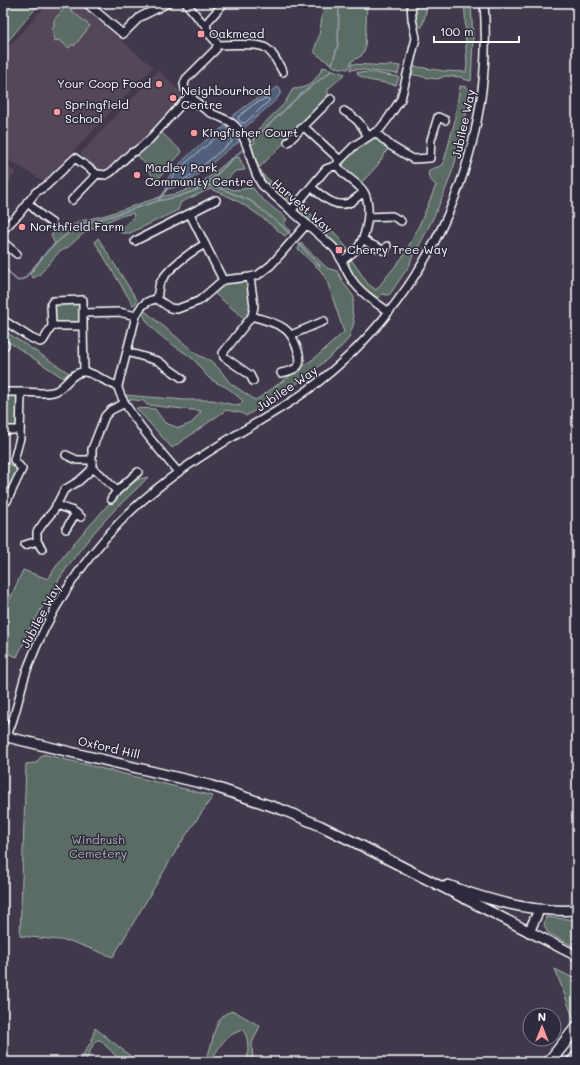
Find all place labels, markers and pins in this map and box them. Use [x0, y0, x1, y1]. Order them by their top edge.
place label: Oakmead [209, 25, 265, 41]
marker: Oakmead [196, 29, 206, 39]
place label: Your Coop Food [57, 75, 151, 91]
marker: Your Coop Food [154, 79, 164, 89]
place label: Neighbourhood Centre [181, 82, 271, 112]
marker: Neighbourhood Centre [168, 93, 178, 103]
place label: Springfield School [65, 96, 129, 126]
marker: Springfield School [52, 107, 62, 117]
place label: Kingfisher Court [202, 124, 298, 140]
marker: Kingfisher Court [189, 128, 199, 138]
place label: Madley Park Community Centre [145, 159, 253, 189]
marker: Madley Park Community Centre [132, 170, 142, 180]
place label: Northfield Farm [30, 218, 124, 234]
marker: Northfield Farm [17, 222, 27, 232]
place label: Cherry Tree Way [347, 241, 448, 257]
marker: Cherry Tree Way [334, 245, 344, 255]

